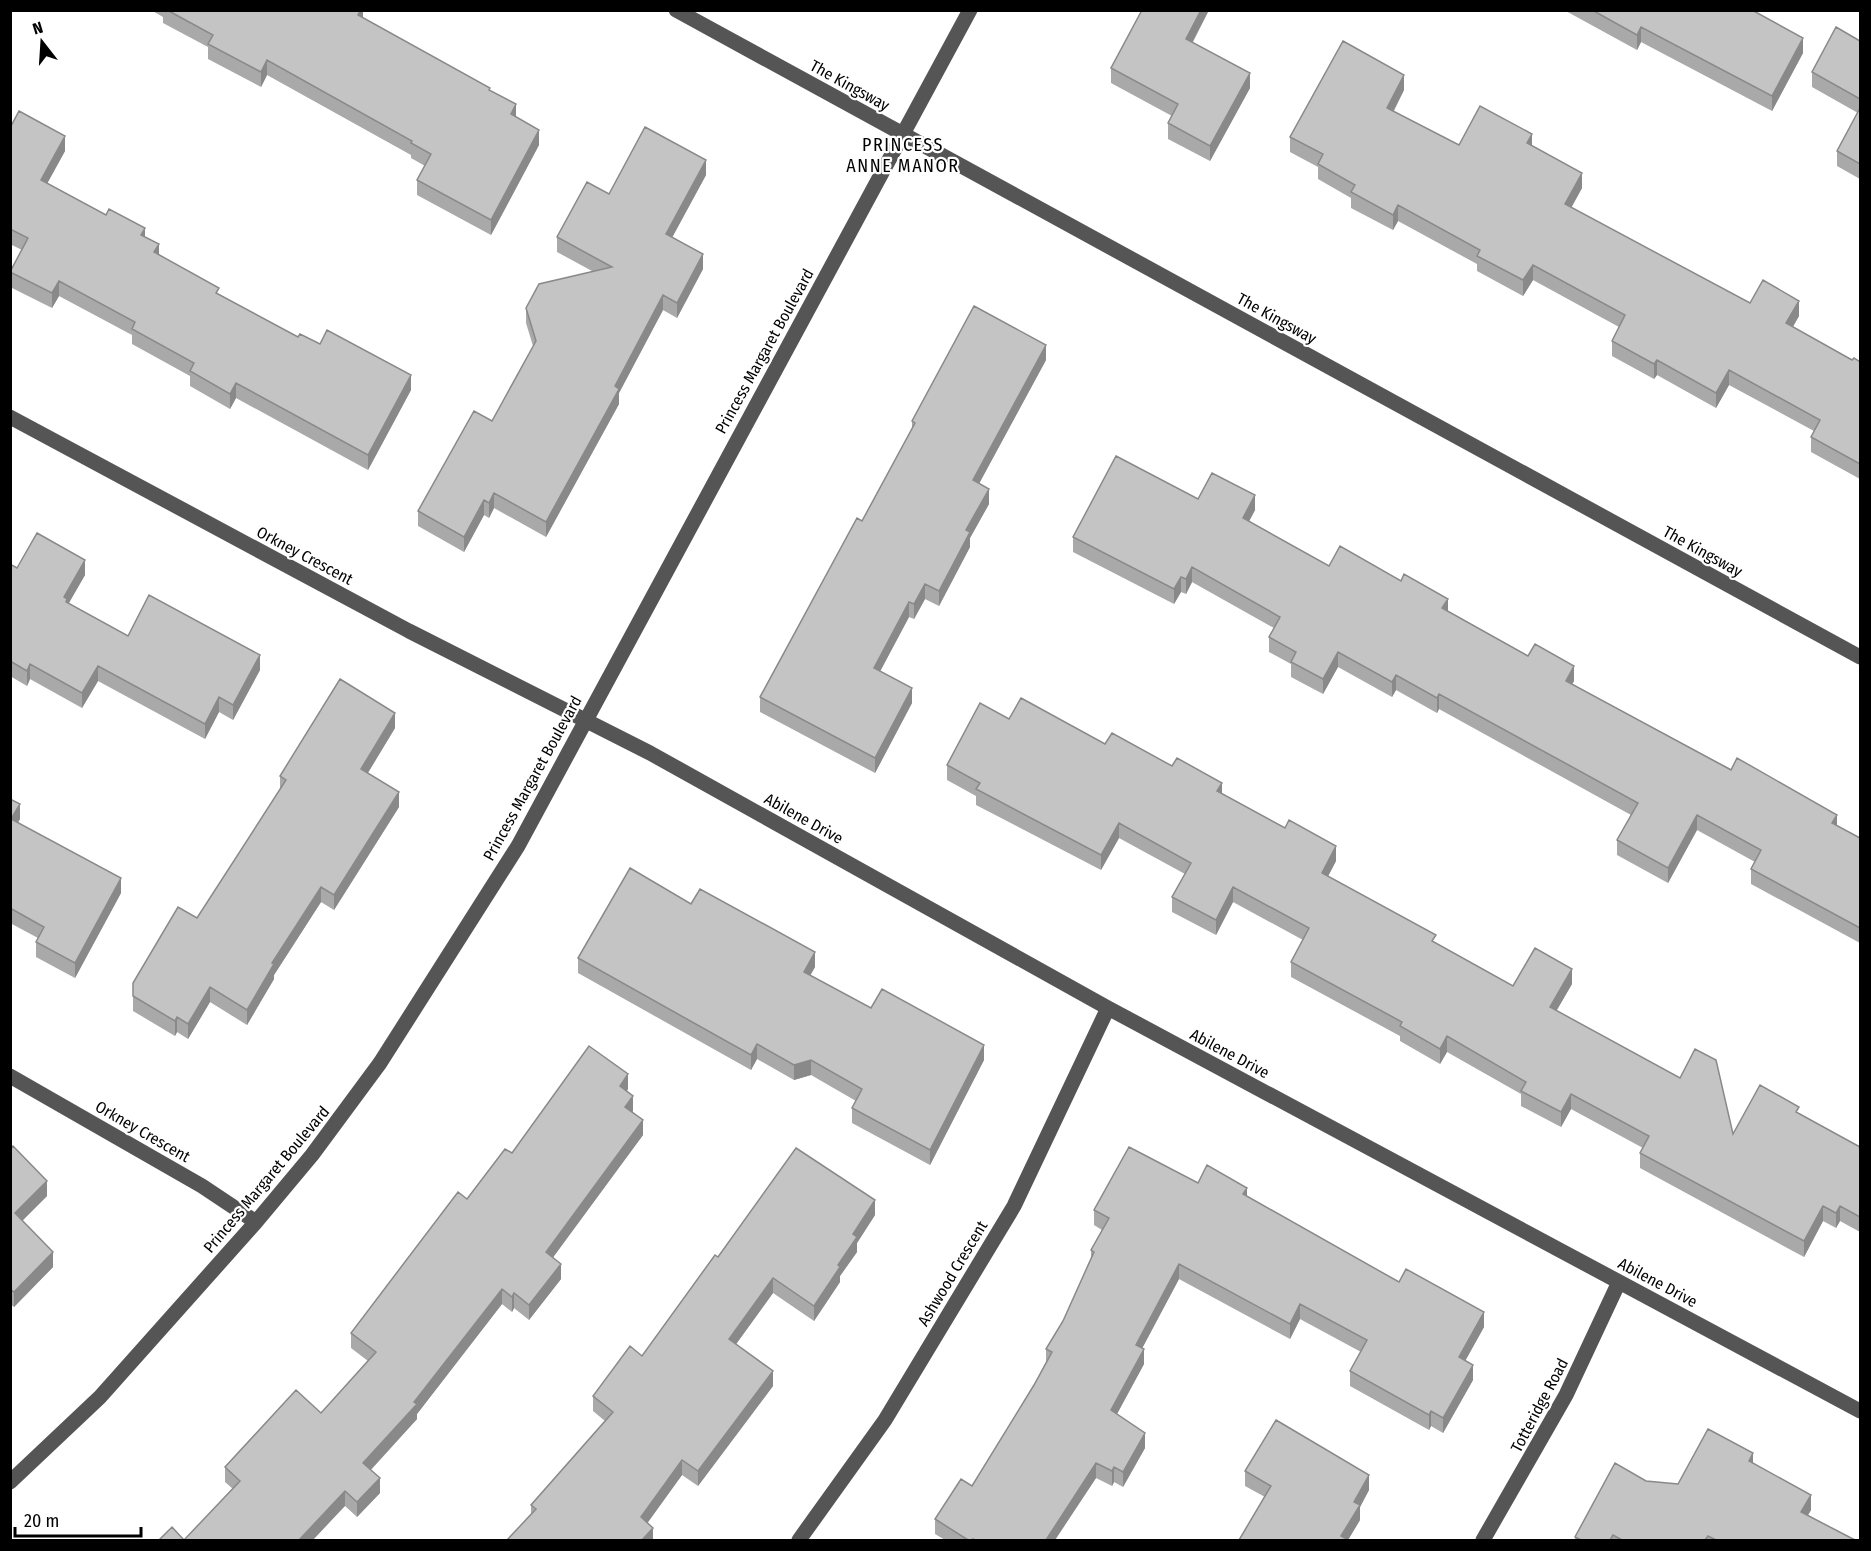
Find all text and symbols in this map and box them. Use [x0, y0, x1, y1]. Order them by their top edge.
north arrow [12, 12, 72, 72]
text: N [30, 18, 45, 39]
street label: The Kingsway [807, 56, 893, 115]
district label: PRINCESS ANNE MANOR [846, 134, 960, 177]
street label: Princess Margaret Boulevard [711, 266, 818, 437]
street label: The Kingsway [1234, 289, 1320, 348]
street label: Orkney Crescent [253, 522, 357, 589]
street label: The Kingsway [1660, 522, 1746, 581]
street label: Princess Margaret Boulevard [479, 693, 586, 864]
street label: Abilene Drive [761, 789, 846, 848]
street label: Abilene Drive [1187, 1025, 1273, 1082]
street label: Orkney Crescent [92, 1097, 194, 1167]
street label: Princess Margaret Boulevard [200, 1102, 333, 1256]
street label: Ashwood Crescent [914, 1217, 992, 1329]
street label: Abilene Drive [1615, 1254, 1701, 1311]
street label: Totteridge Road [1507, 1355, 1572, 1455]
scale bar [15, 1500, 141, 1538]
text: 20 m [24, 1510, 59, 1532]

